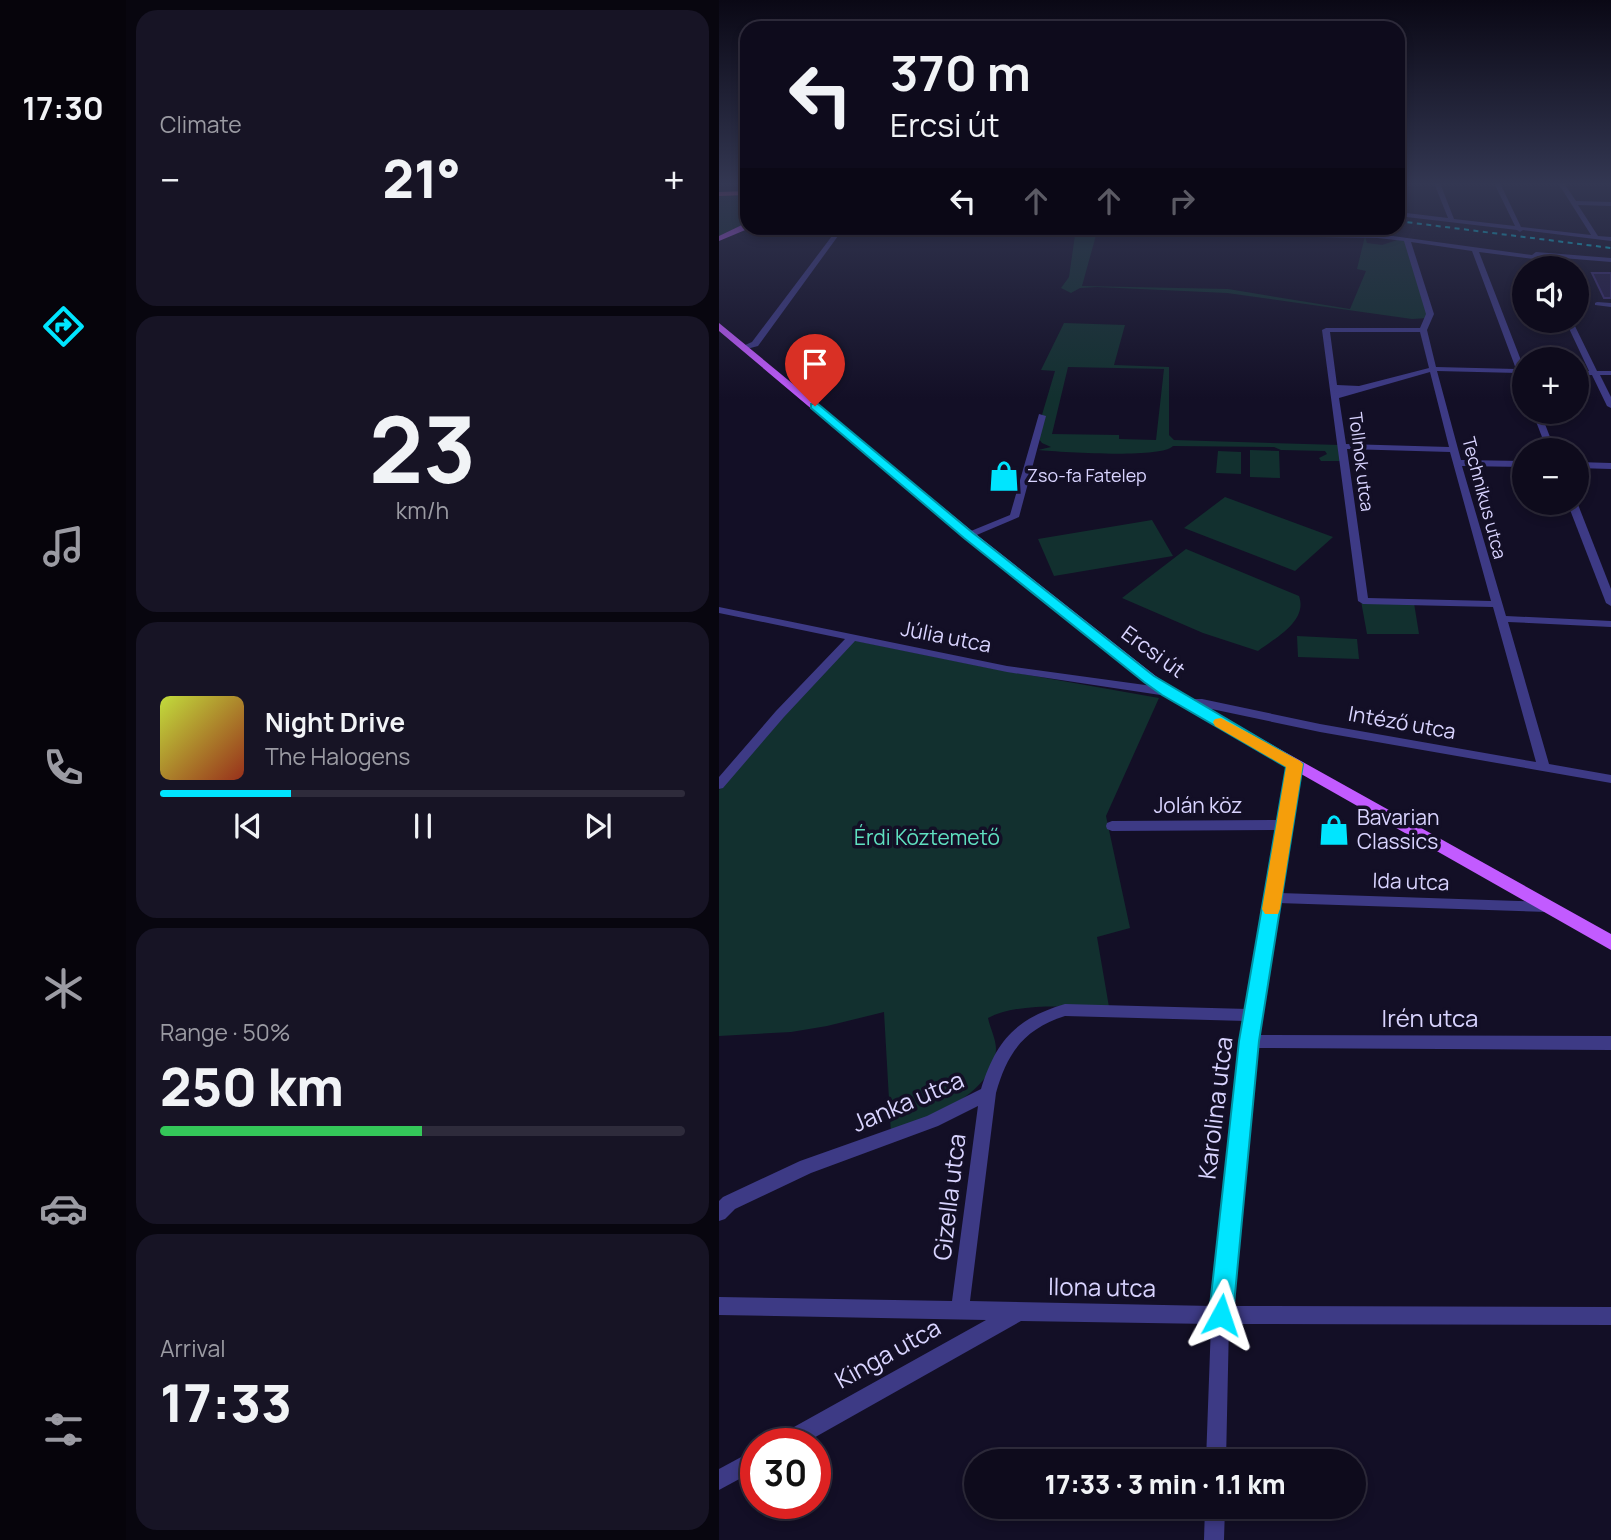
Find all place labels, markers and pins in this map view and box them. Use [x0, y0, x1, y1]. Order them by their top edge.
pin [785, 334, 845, 406]
shop icon: Zso-fa Fatelep [987, 459, 1021, 493]
place label: Zso-fa Fatelep [1027, 463, 1147, 487]
place label: Bavarian Classics [1357, 803, 1439, 855]
shop icon: Bavarian Classics [1317, 813, 1351, 847]

